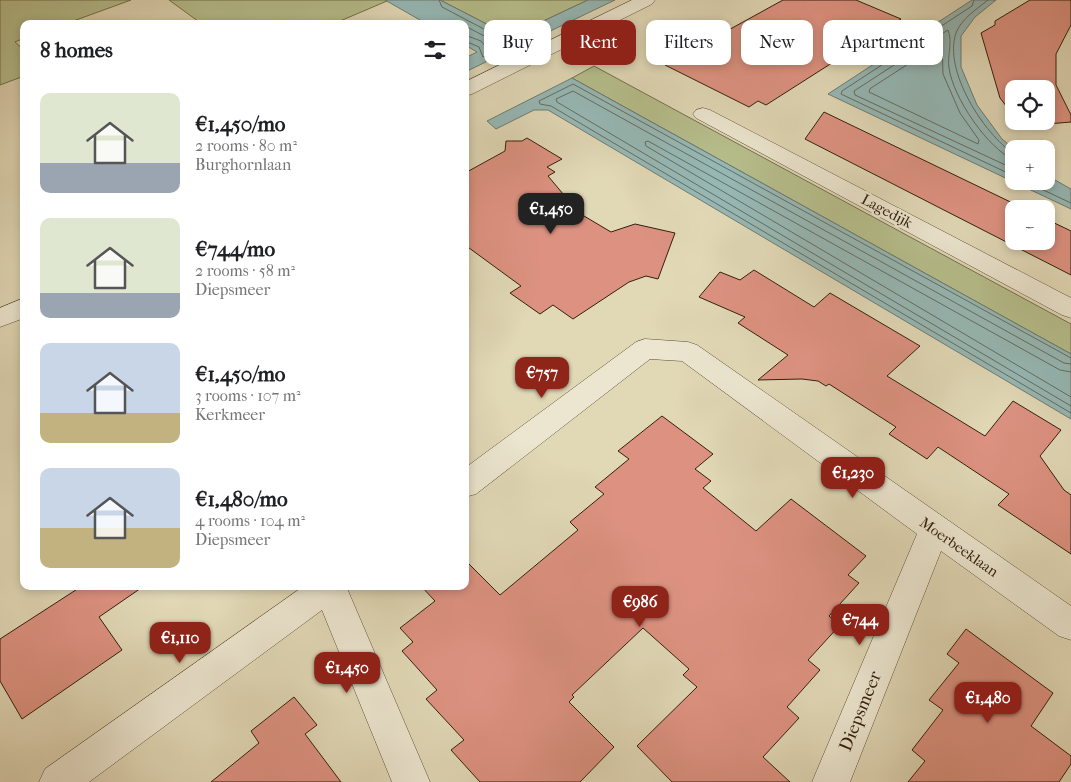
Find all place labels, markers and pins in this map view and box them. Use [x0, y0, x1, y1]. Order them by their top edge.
pin: €1,450 [510, 192, 592, 235]
pin: €757 [512, 356, 572, 399]
pin: €1,230 [812, 456, 894, 499]
pin: €986 [610, 586, 670, 628]
pin: €744 [830, 604, 890, 646]
pin: €1,110 [139, 622, 221, 664]
pin: €1,450 [306, 652, 388, 694]
pin: €1,480 [947, 682, 1029, 724]

